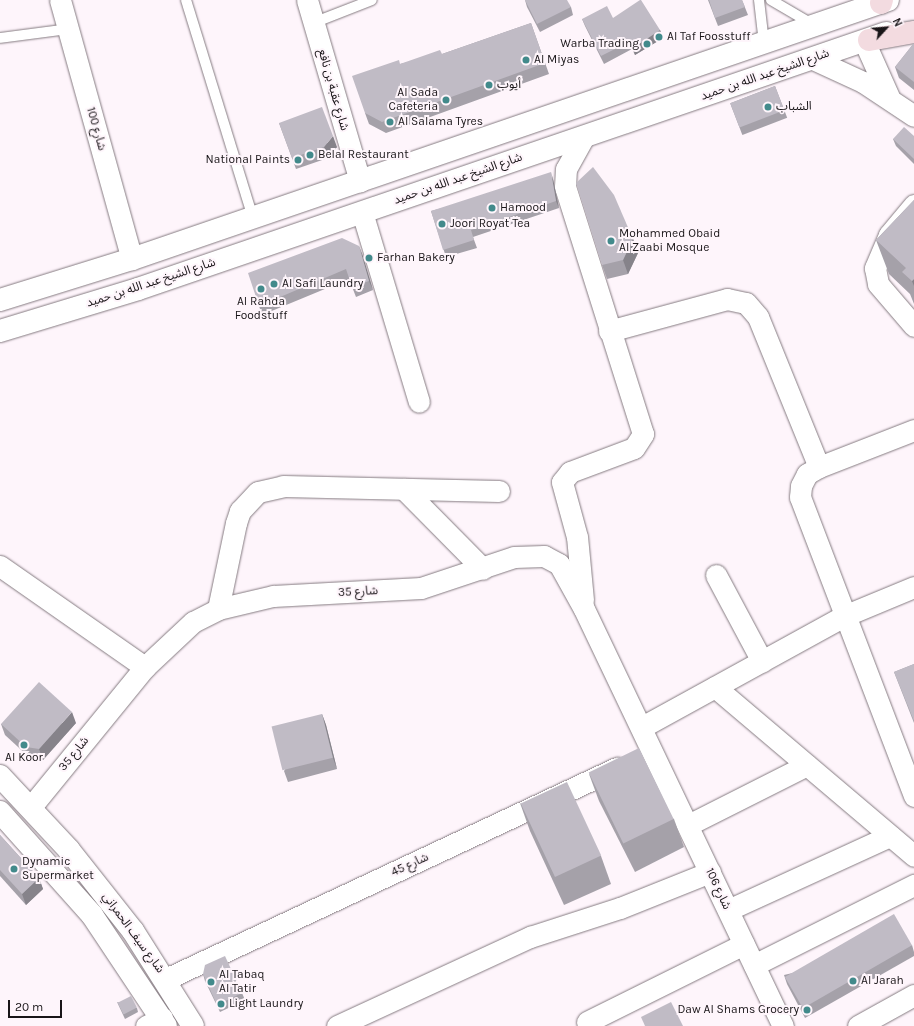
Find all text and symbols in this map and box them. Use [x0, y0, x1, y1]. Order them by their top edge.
north arrow [866, 8, 906, 48]
text: N [890, 16, 905, 29]
place label: Al Taf Foosstuff [667, 30, 750, 44]
marker: Al Taf Foosstuff [654, 32, 664, 42]
place label: Warba Trading [560, 37, 639, 51]
marker: Warba Trading [642, 39, 652, 49]
street label: شارع الشيخ عبد الله بن حميد [699, 46, 831, 104]
street label: شارع عقبة بن نافع [314, 47, 352, 133]
place label: Al Miyas [534, 53, 579, 67]
marker: Al Miyas [521, 55, 531, 65]
place label: أيوب [497, 78, 521, 92]
marker: أيوب [484, 80, 494, 90]
place label: Al Sada Cafeteria [389, 86, 438, 114]
marker: Al Sada Cafeteria [441, 95, 451, 105]
place label: الشباب [776, 100, 812, 114]
marker: الشباب [763, 102, 773, 112]
street label: شارع 100 [83, 106, 109, 152]
place label: Al Salama Tyres [398, 115, 483, 129]
marker: Al Salama Tyres [385, 117, 395, 127]
place label: Belal Restaurant [318, 148, 409, 162]
marker: Belal Restaurant [305, 150, 315, 160]
street label: شارع الشيخ عبد الله بن حميد [392, 150, 524, 208]
place label: National Paints [206, 153, 290, 167]
marker: National Paints [293, 155, 303, 165]
place label: Hamood [500, 201, 546, 215]
marker: Hamood [487, 203, 497, 213]
place label: Joori Royat Tea [450, 217, 530, 231]
marker: Joori Royat Tea [437, 219, 447, 229]
place label: Mohammed Obaid Al Zaabi Mosque [619, 227, 720, 255]
marker: Mohammed Obaid Al Zaabi Mosque [606, 236, 616, 246]
place label: Farhan Bakery [377, 251, 455, 265]
marker: Farhan Bakery [364, 253, 374, 263]
street label: شارع الشيخ عبد الله بن حميد [85, 255, 217, 311]
place label: Al Safi Laundry [282, 277, 363, 291]
marker: Al Safi Laundry [269, 279, 279, 289]
marker: Al Rahda Foodstuff [256, 284, 266, 294]
place label: Al Rahda Foodstuff [235, 295, 287, 323]
street label: شارع 35 [338, 584, 378, 600]
street label: شارع 35 [56, 734, 92, 774]
marker: Al Koor [19, 740, 29, 750]
place label: Al Koor [5, 751, 43, 765]
street label: شارع 45 [389, 850, 431, 880]
place label: Dynamic Supermarket [22, 855, 94, 883]
marker: Dynamic Supermarket [9, 864, 19, 874]
street label: شارع 106 [702, 866, 734, 912]
street label: شارع سيف الحمراني [99, 890, 167, 976]
place label: Al Tabaq Al Tatir [219, 968, 264, 996]
place label: Al Jarah [861, 974, 904, 988]
marker: Al Jarah [848, 976, 858, 986]
marker: Al Tabaq Al Tatir [206, 977, 216, 987]
scale bar [10, 992, 64, 1018]
place label: Light Laundry [229, 997, 303, 1011]
marker: Light Laundry [216, 999, 226, 1009]
text: 20 m [15, 1000, 43, 1014]
place label: Daw Al Shams Grocery [677, 1003, 799, 1017]
marker: Daw Al Shams Grocery [802, 1005, 812, 1015]

